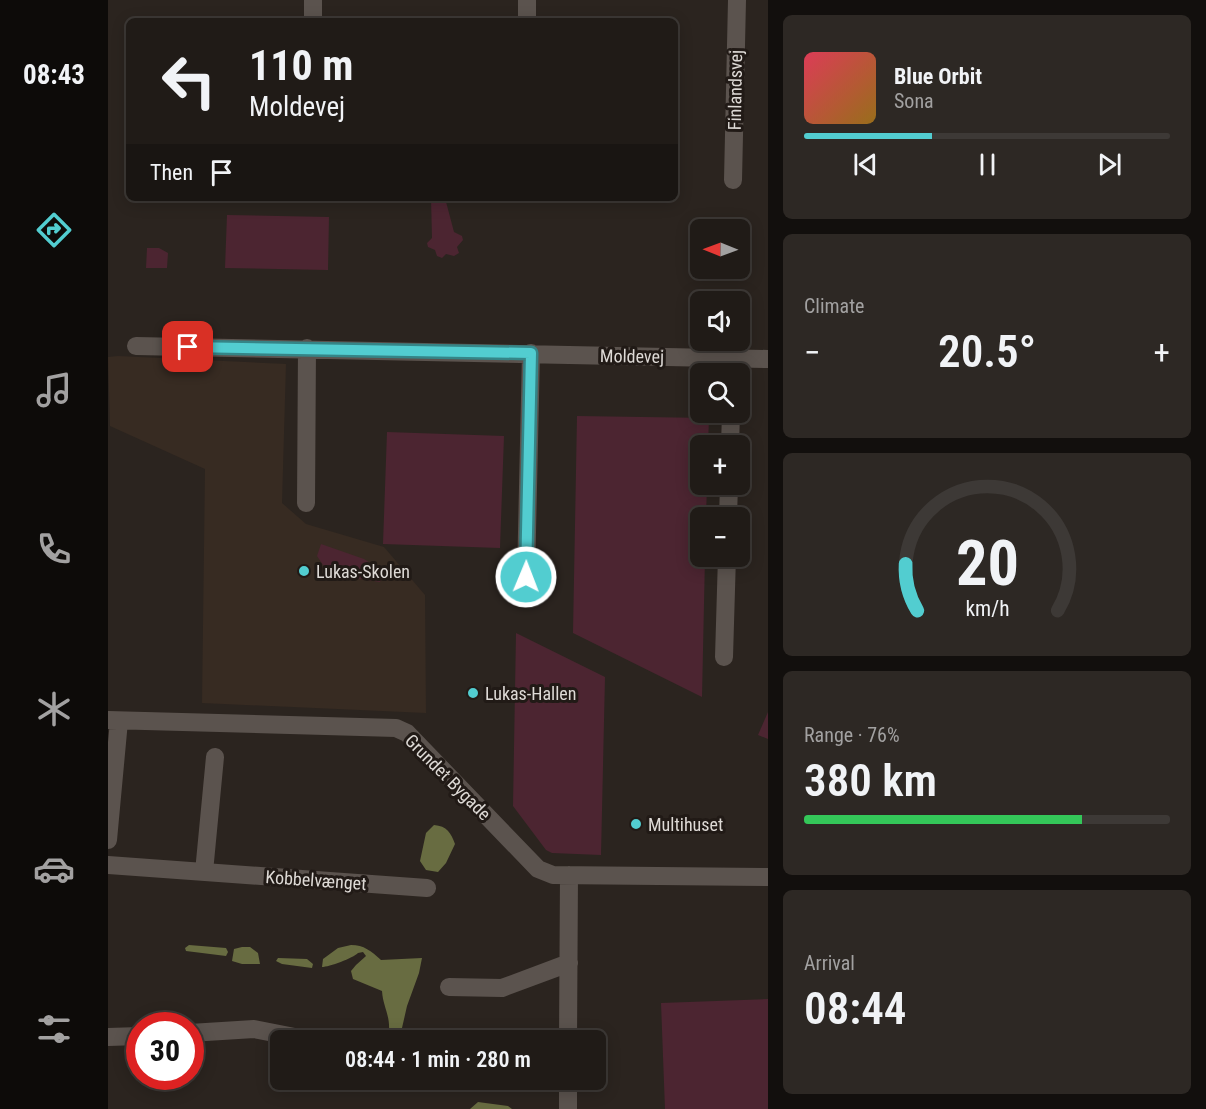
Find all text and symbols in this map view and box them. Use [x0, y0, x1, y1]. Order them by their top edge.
text: 110 m [249, 41, 354, 90]
icon: left [150, 42, 228, 120]
street label: Finlandsvej [724, 50, 746, 130]
text: 08:43 [23, 59, 85, 91]
text: Blue Orbit [894, 64, 982, 89]
text: Sona [894, 89, 934, 113]
text: Moldevej [249, 91, 345, 123]
icon: previous [849, 148, 882, 181]
icon: pause [971, 148, 1004, 181]
icon: next [1093, 148, 1126, 181]
icon: arrive [205, 156, 238, 189]
text: Then [150, 160, 193, 185]
icon: directions [33, 209, 75, 251]
north arrow [690, 219, 750, 279]
map controls [690, 219, 750, 567]
button: sound [690, 291, 750, 351]
text: Climate [804, 294, 864, 318]
pin [162, 321, 213, 372]
text: 20.5° [938, 325, 1036, 378]
icon: arrive [171, 330, 204, 363]
text: − [804, 333, 821, 372]
text: + [1154, 333, 1170, 372]
street label: Moldevej [600, 345, 664, 367]
button: search [690, 363, 750, 423]
icon: music [33, 369, 75, 411]
button: + [690, 435, 750, 495]
button: − [690, 507, 750, 567]
icon: phone [33, 528, 75, 570]
text: 20 [955, 528, 1019, 601]
position arrow [494, 545, 558, 609]
place label: Lukas-Skolen [316, 561, 410, 582]
marker: Lukas-Skolen [297, 564, 311, 578]
text: km/h [965, 597, 1009, 622]
place label: Lukas-Hallen [485, 683, 577, 704]
marker: Lukas-Hallen [466, 686, 480, 700]
icon: climate [33, 688, 75, 730]
text: Range · 76% [804, 723, 900, 747]
street label: Grundet Bygade [401, 730, 495, 824]
text: 380 km [804, 754, 937, 807]
place label: Multihuset [648, 814, 723, 835]
marker: Multihuset [629, 817, 643, 831]
icon: car [33, 848, 75, 890]
street label: Kobbelvænget [265, 866, 367, 894]
text: Arrival [804, 951, 855, 975]
text: 08:44 [804, 982, 906, 1035]
icon: filters [33, 1008, 75, 1050]
speed limit sign: 30 [126, 1012, 204, 1090]
text: 08:44 · 1 min · 280 m [345, 1047, 531, 1072]

